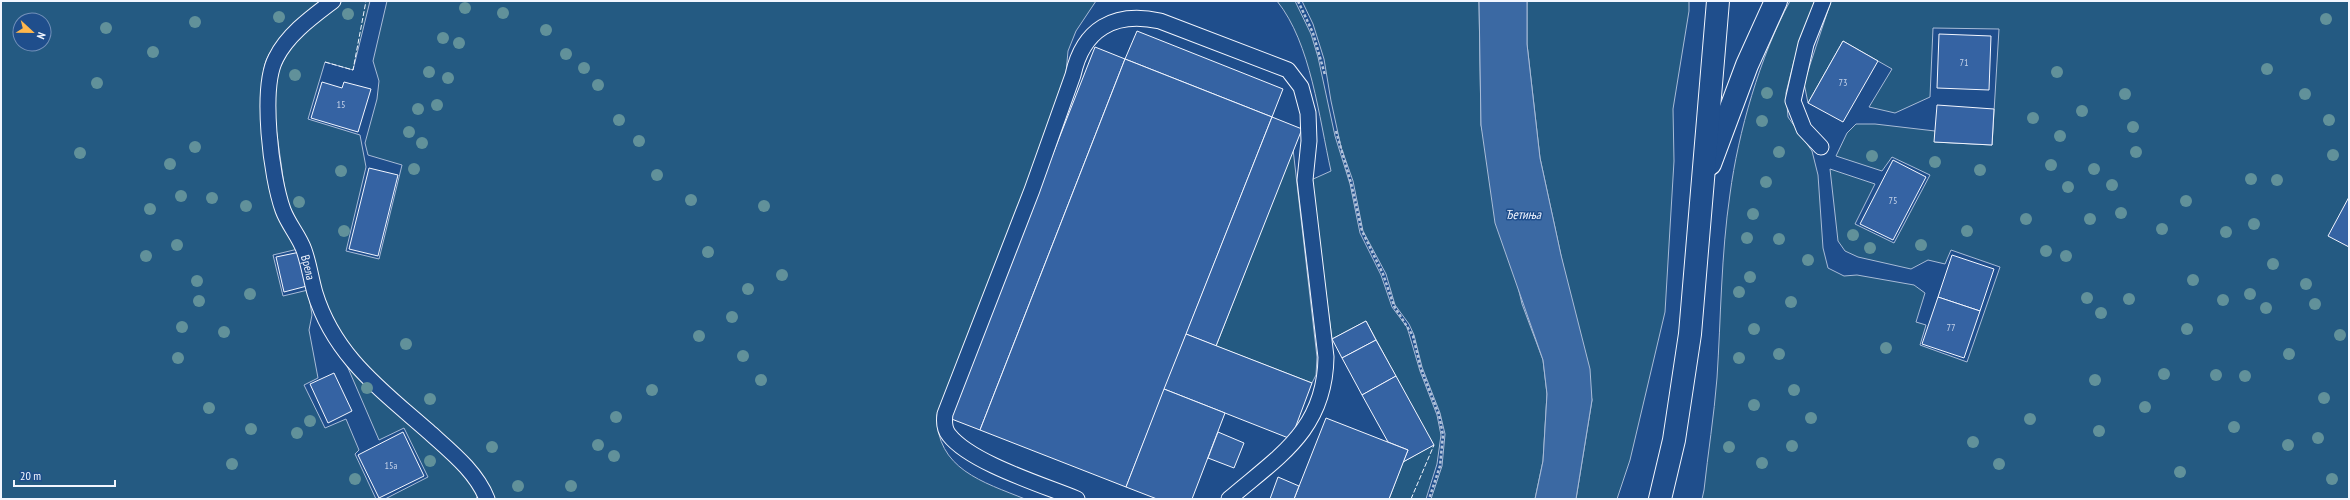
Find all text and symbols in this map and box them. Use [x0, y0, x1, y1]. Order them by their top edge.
north arrow [12, 12, 52, 52]
text: N [34, 30, 49, 41]
house number: 71 [1960, 56, 1969, 69]
house number: 73 [1839, 76, 1848, 89]
house number: 15 [337, 98, 346, 111]
house number: 75 [1889, 194, 1898, 207]
water label: Ђетиња [1505, 206, 1542, 223]
street label: Врела [298, 253, 319, 281]
house number: 77 [1947, 321, 1956, 334]
house number: 15a [385, 459, 398, 472]
scale bar [14, 462, 115, 488]
text: 20 m [20, 468, 41, 483]

